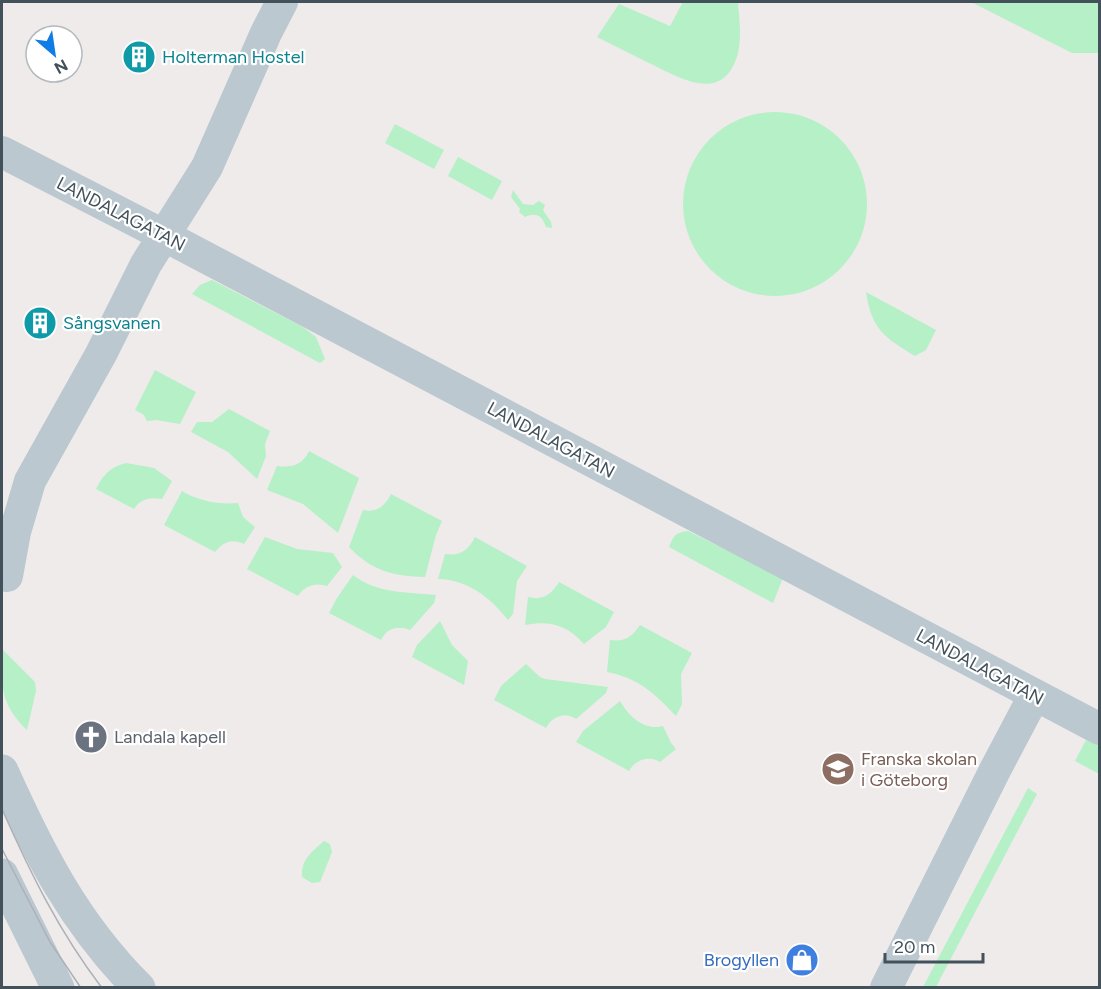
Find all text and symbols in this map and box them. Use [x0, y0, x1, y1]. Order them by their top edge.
north arrow [24, 24, 84, 84]
building icon: Holterman Hostel [121, 39, 157, 75]
place label: Holterman Hostel [162, 46, 304, 68]
text: N [51, 55, 71, 78]
street label: LANDALAGATAN [53, 172, 189, 256]
building icon: Sångsvanen [22, 305, 58, 341]
place label: Sångsvanen [63, 312, 160, 334]
street label: LANDALAGATAN [483, 397, 619, 483]
street label: LANDALAGATAN [912, 624, 1048, 710]
church icon: Landala kapell [73, 719, 109, 755]
place label: Landala kapell [114, 726, 226, 748]
place label: Franska skolan i Göteborg [861, 748, 977, 791]
school or university icon: Franska skolan i Göteborg [820, 751, 856, 787]
scale bar [885, 926, 982, 964]
text: 20 m [894, 936, 935, 958]
shop icon: Brogyllen [784, 942, 820, 978]
place label: Brogyllen [704, 949, 779, 971]

